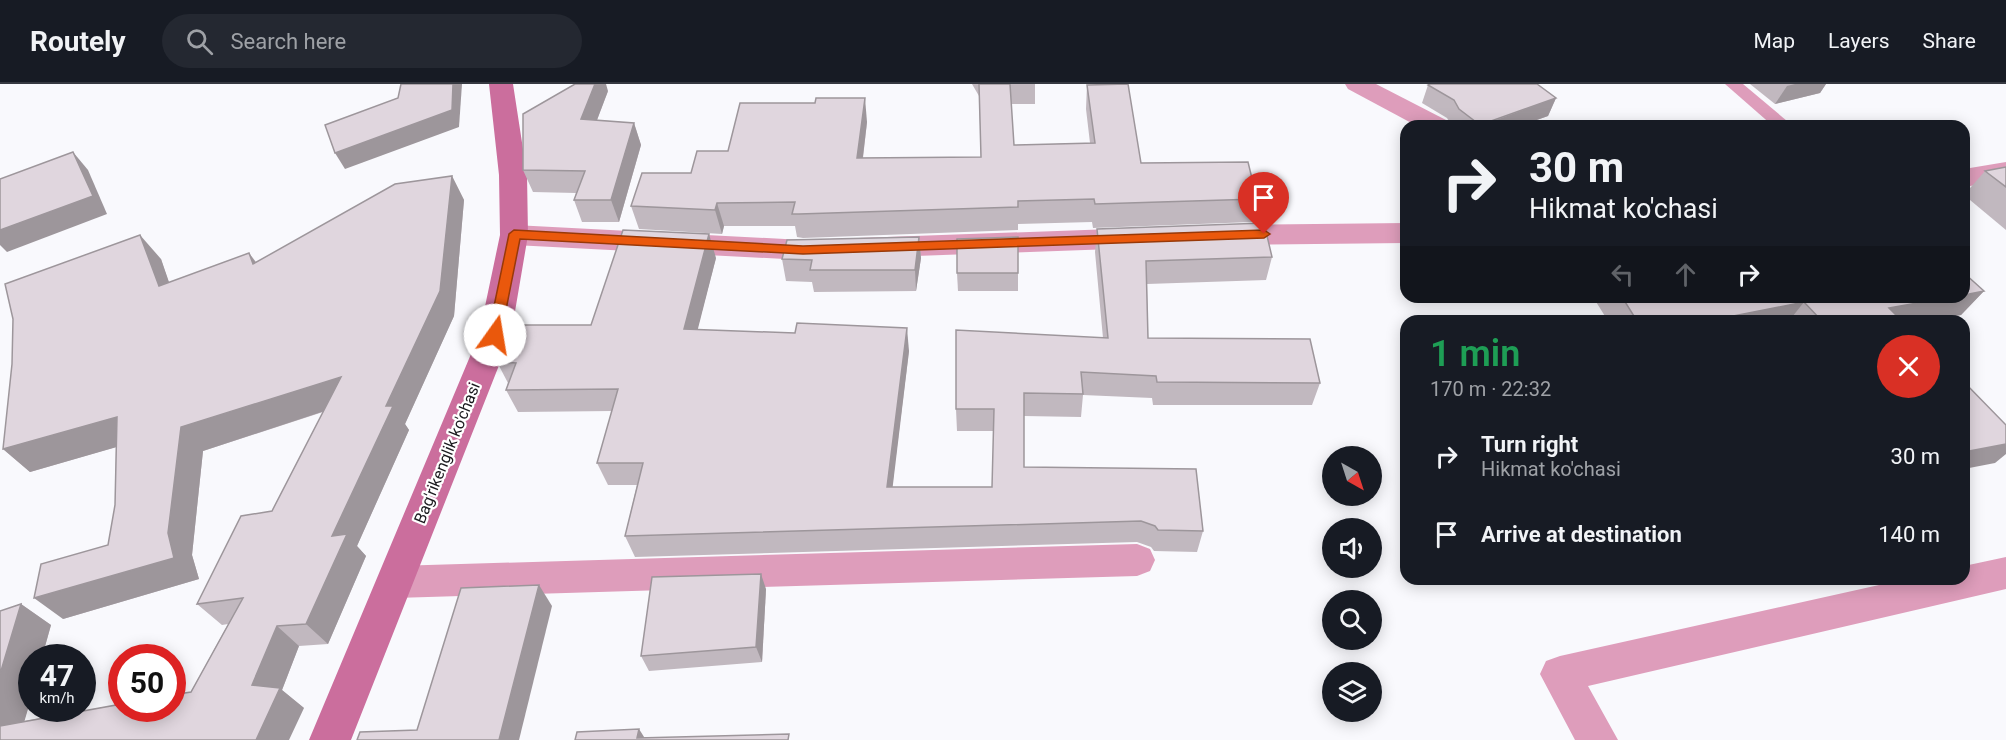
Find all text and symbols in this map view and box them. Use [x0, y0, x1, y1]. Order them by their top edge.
search box [162, 14, 582, 68]
text: Routely [30, 25, 126, 58]
icon: search [183, 25, 216, 58]
text: Search here [231, 29, 346, 54]
text: Map [1753, 29, 1795, 53]
text: Layers [1828, 29, 1889, 53]
text: Share [1922, 29, 1976, 53]
text: 30 m [1529, 143, 1624, 192]
icon: right [1430, 144, 1508, 222]
pin [1238, 172, 1289, 234]
icon: arrive [1247, 181, 1280, 214]
text: Hikmat ko'chasi [1529, 193, 1718, 225]
icon: left [1606, 258, 1639, 291]
icon: ahead [1669, 258, 1702, 291]
icon: right [1732, 258, 1765, 291]
position arrow [463, 303, 527, 367]
text: 1 min [1430, 333, 1520, 375]
button: close [1877, 335, 1940, 398]
text: 170 m · 22:32 [1430, 377, 1551, 401]
street label: Bag'rikenglik ko'chasi [410, 380, 484, 526]
text: Turn right [1481, 432, 1578, 457]
icon: right [1430, 440, 1463, 473]
text: 30 m [1891, 444, 1940, 469]
north arrow [1322, 446, 1382, 506]
map controls [1322, 446, 1382, 722]
text: Hikmat ko'chasi [1481, 457, 1621, 481]
button: sound [1322, 518, 1382, 578]
icon: arrive [1430, 518, 1463, 551]
text: Arrive at destination [1481, 522, 1682, 547]
text: 140 m [1878, 522, 1940, 547]
button: search [1322, 590, 1382, 650]
speed limit sign: 50 [108, 644, 186, 722]
text: 47 [40, 658, 74, 693]
button: layers [1322, 662, 1382, 722]
text: km/h [39, 689, 75, 707]

